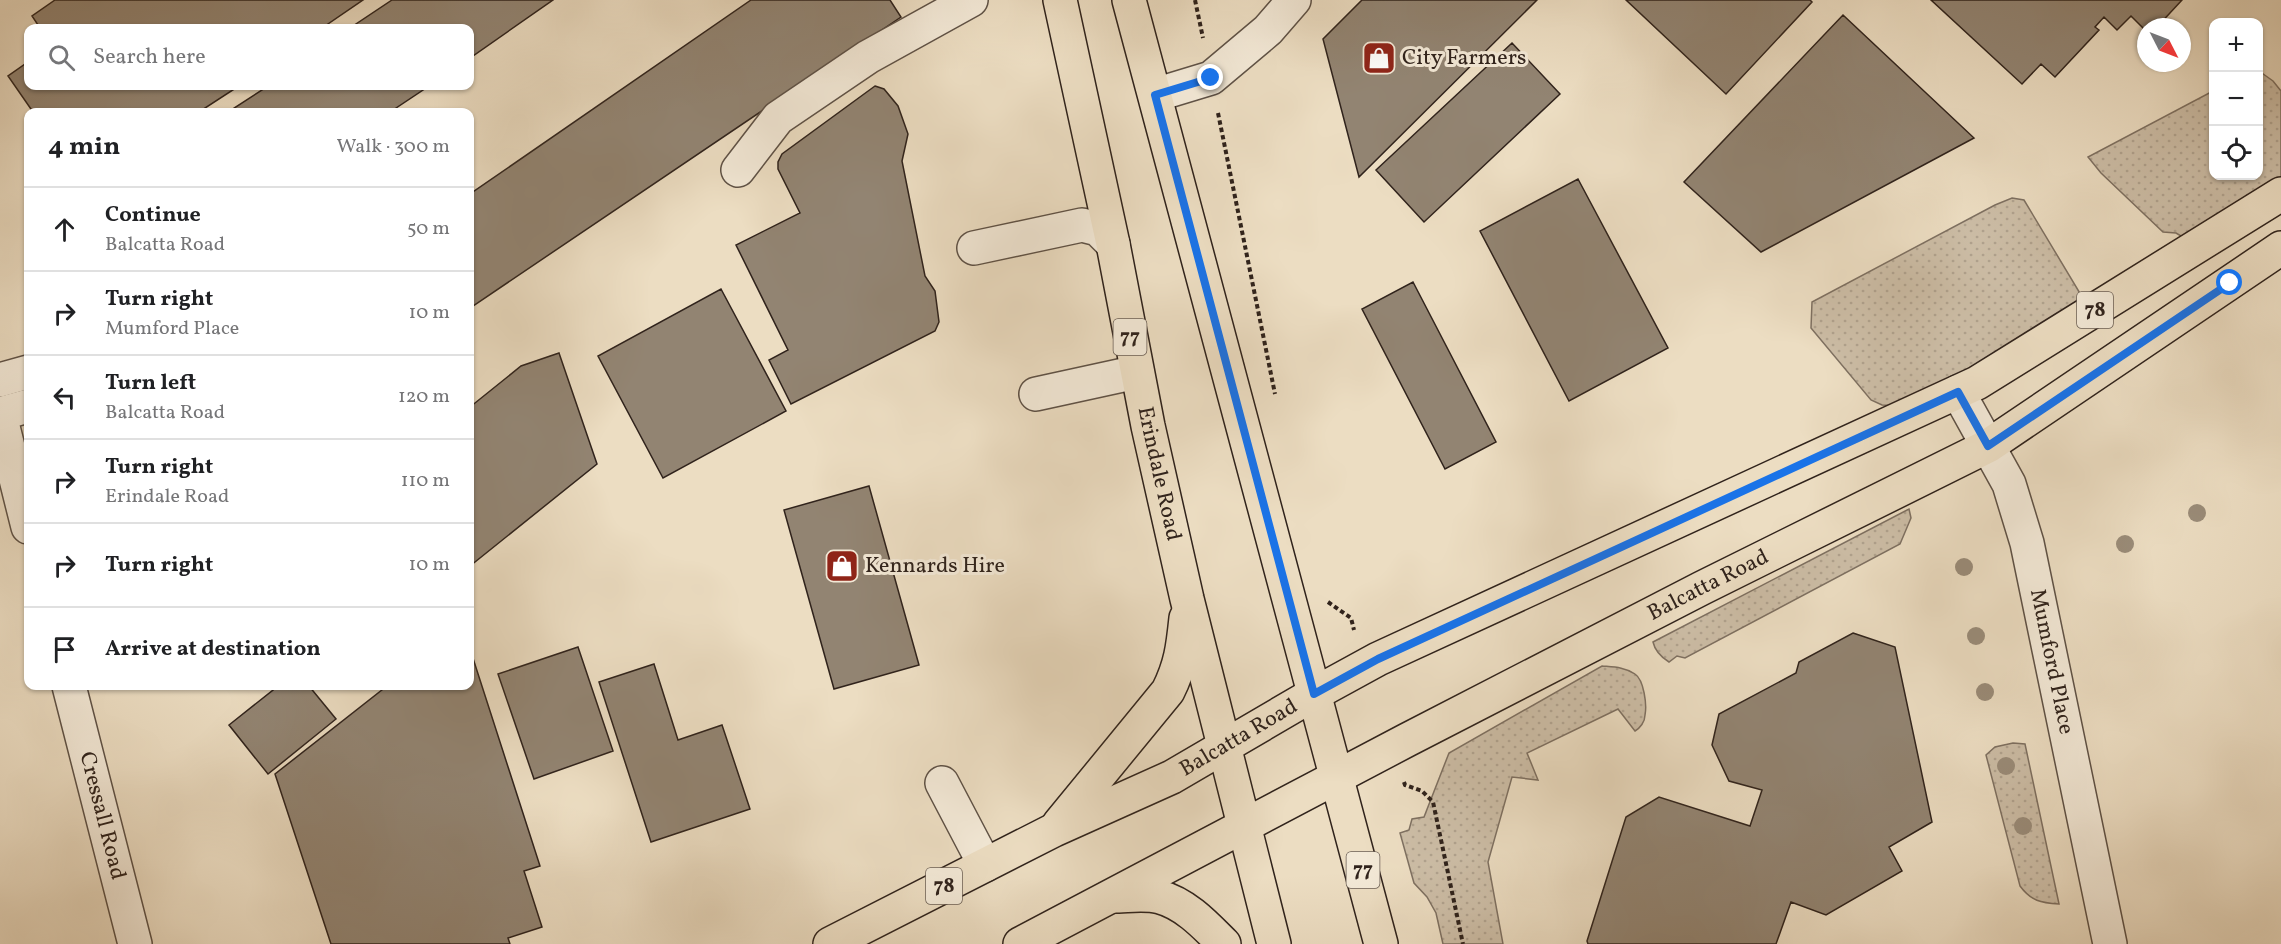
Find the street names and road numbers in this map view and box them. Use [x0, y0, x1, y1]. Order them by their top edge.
road number: 78 [2077, 292, 2113, 328]
road number: 77 [1114, 319, 1146, 355]
street label: Erindale Road [1129, 404, 1189, 544]
street label: Balcatta Road [1642, 542, 1774, 629]
street label: Mumford Place [2021, 586, 2082, 737]
street label: Balcatta Road [1174, 691, 1304, 785]
street label: Cressall Road [71, 748, 133, 883]
road number: 77 [1346, 852, 1380, 888]
road number: 78 [926, 868, 962, 904]

